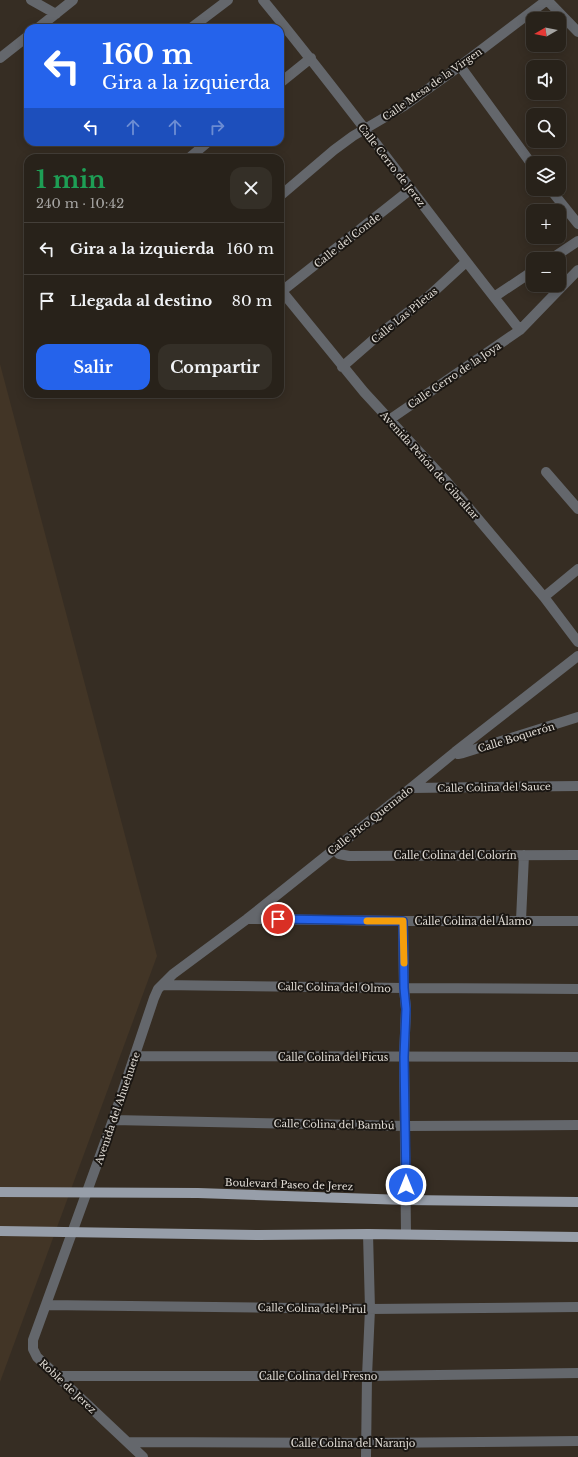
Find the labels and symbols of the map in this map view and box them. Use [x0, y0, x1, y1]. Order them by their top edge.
north arrow [526, 12, 566, 52]
street label: Calle Mesa de la Virgen [380, 45, 485, 124]
street label: Calle Cerro de Jerez [355, 121, 428, 210]
street label: Calle del Conde [311, 210, 384, 271]
street label: Calle Las Piletas [368, 284, 441, 346]
street label: Calle Cerro de la Joya [405, 339, 504, 412]
street label: Avenida Peñón de Gibraltar [377, 408, 482, 522]
street label: Calle Boquerón [476, 720, 556, 755]
street label: Calle Colina del Sauce [437, 780, 551, 795]
street label: Calle Pico Quemado [325, 783, 416, 858]
street label: Calle Colina del Colorín [393, 849, 517, 862]
pin [261, 902, 295, 936]
street label: Calle Colina del Álamo [414, 914, 532, 928]
street label: Calle Colina del Olmo [277, 980, 391, 995]
street label: Avenida del Ahuehuete [92, 1050, 143, 1167]
street label: Calle Colina del Ficus [278, 1051, 389, 1064]
street label: Calle Colina del Bambú [273, 1117, 395, 1132]
position arrow [385, 1164, 427, 1206]
street label: Boulevard Paseo de Jerez [225, 1176, 354, 1193]
street label: Calle Colina del Pirul [258, 1301, 366, 1316]
street label: Roble de Jerez [36, 1357, 99, 1416]
street label: Calle Colina del Fresno [259, 1370, 378, 1383]
street label: Calle Colina del Naranjo [291, 1437, 416, 1450]

